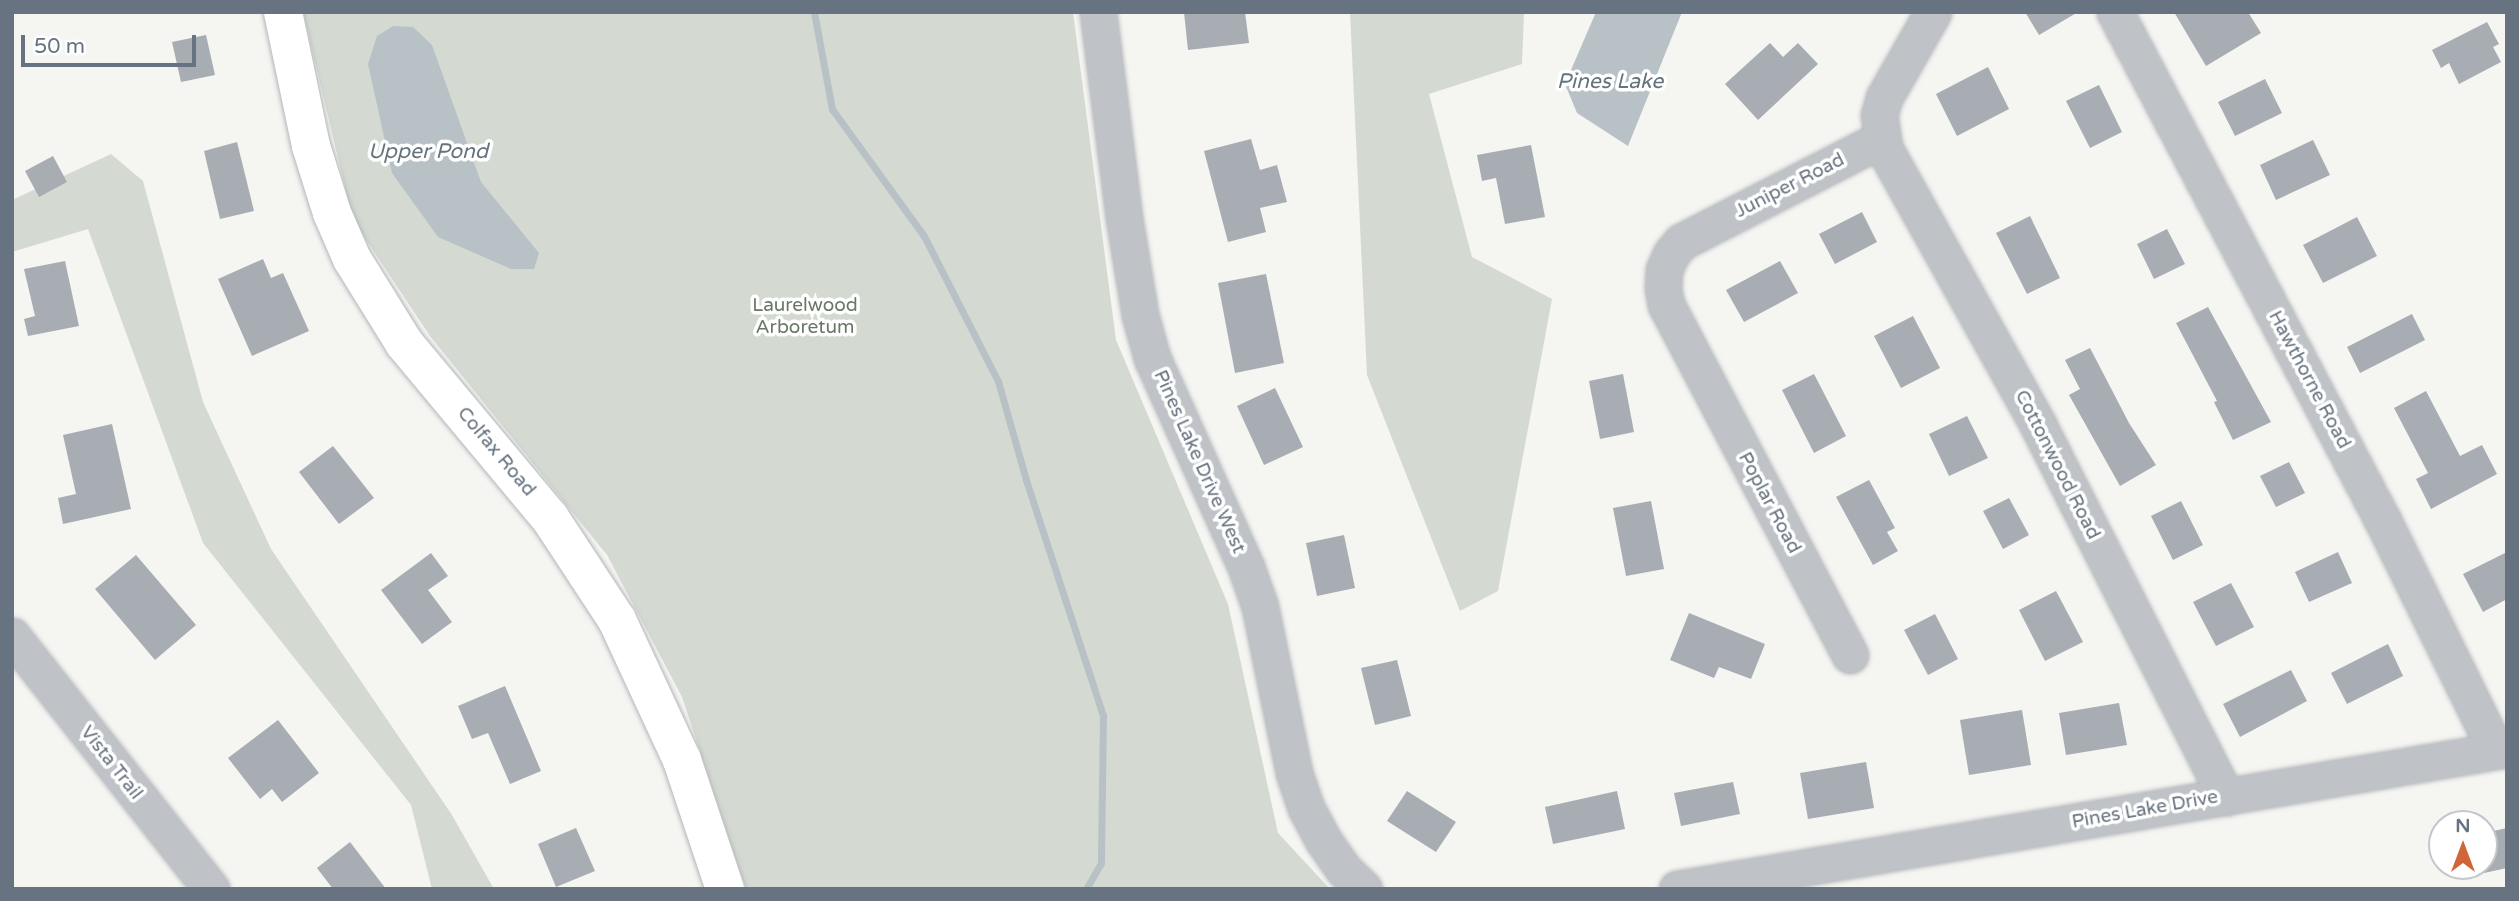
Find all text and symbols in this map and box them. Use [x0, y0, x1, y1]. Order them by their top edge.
scale bar [24, 21, 200, 65]
text: 50 m [34, 34, 85, 59]
water label: Pines Lake [1557, 69, 1663, 95]
water label: Upper Pond [368, 139, 488, 165]
street label: Juniper Road [1732, 149, 1848, 223]
park label: Laurelwood Arboretum [752, 295, 858, 339]
street label: Hawthorne Road [2263, 307, 2355, 453]
street label: Pines Lake Drive West [1148, 367, 1250, 557]
street label: Cottonwood Road [2010, 387, 2104, 543]
street label: Colfax Road [452, 403, 540, 501]
street label: Poplar Road [1733, 448, 1805, 558]
street label: Vista Trail [75, 722, 147, 804]
street label: Pines Lake Drive [2070, 786, 2220, 834]
north arrow [2428, 810, 2498, 880]
text: N [2455, 815, 2471, 837]

